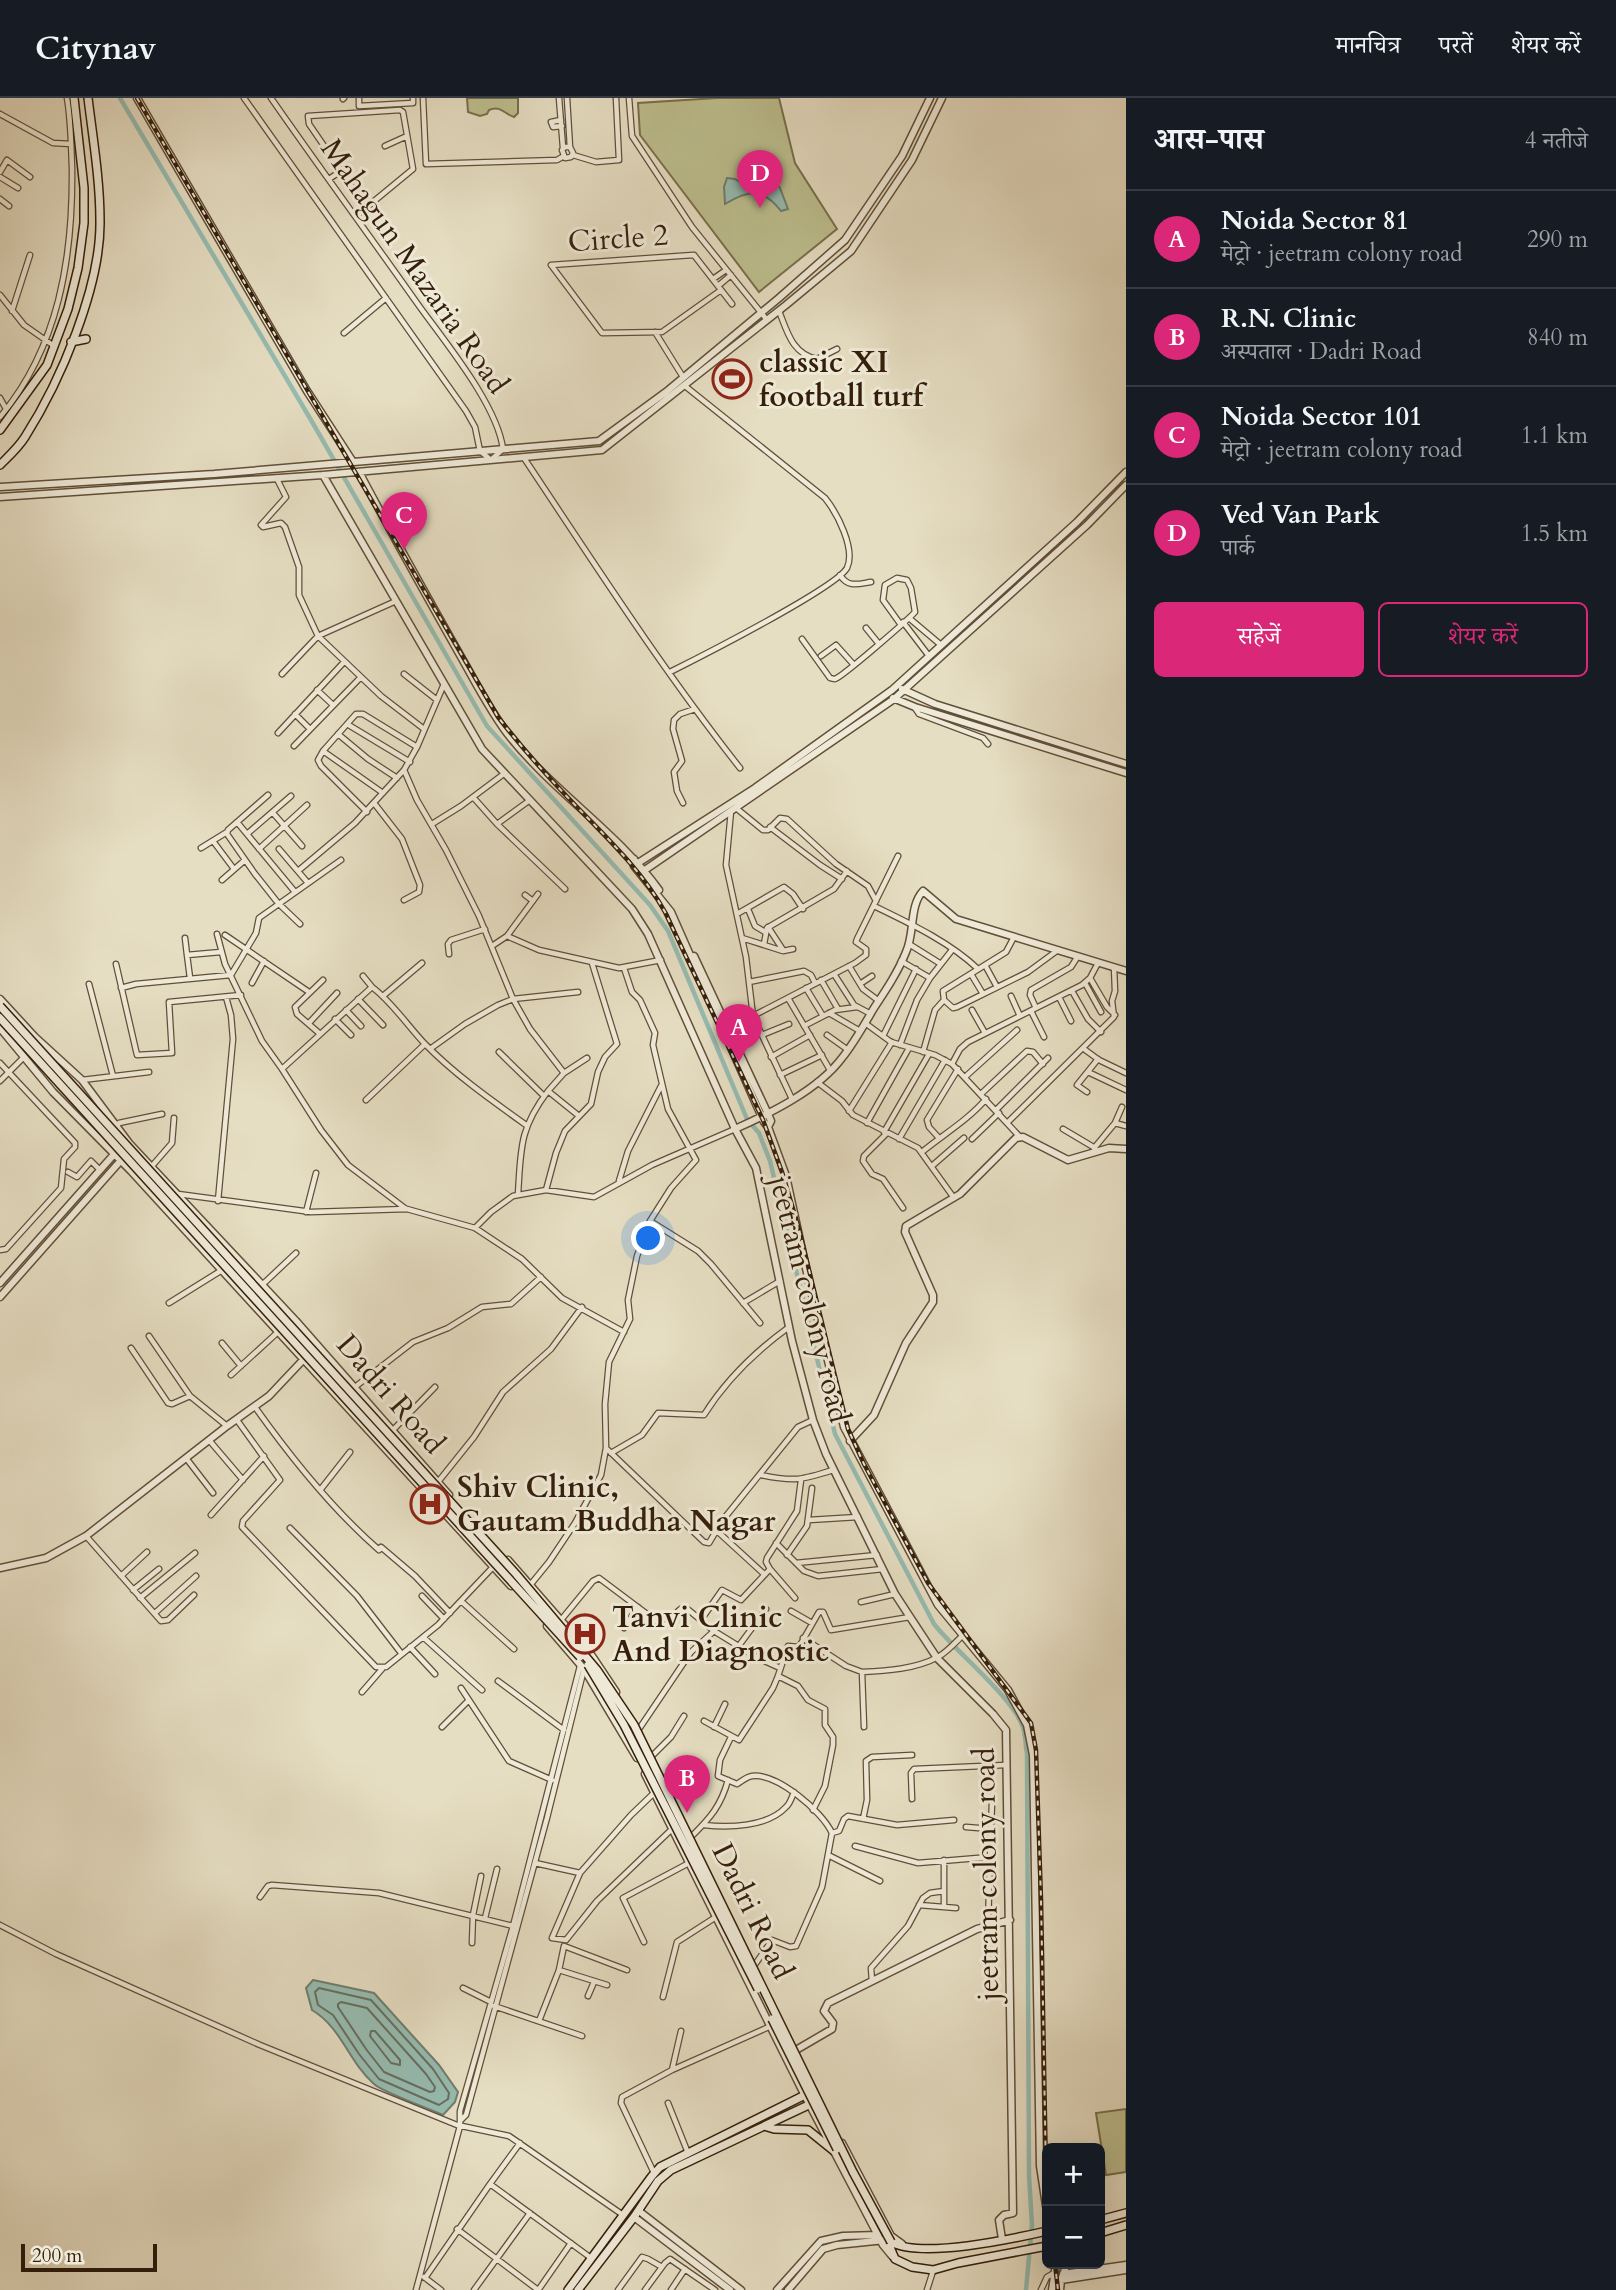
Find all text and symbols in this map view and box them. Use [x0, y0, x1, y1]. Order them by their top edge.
text: Citynav [35, 26, 156, 71]
text: मानचित्र [1336, 29, 1401, 62]
text: परतें [1439, 29, 1473, 62]
text: शेयर करें [1511, 29, 1581, 62]
text: आस-पास [1154, 119, 1264, 160]
text: 4 नतीजे [1525, 125, 1588, 156]
street label: Mahagun Mazaria Road [311, 130, 518, 402]
pin: D [737, 150, 783, 208]
text: Noida Sector 81 [1221, 203, 1409, 238]
street label: Circle 2 [566, 215, 670, 262]
text: A [1168, 224, 1186, 255]
text: 290 m [1527, 224, 1588, 255]
text: मेट्रो · jeetram colony road [1221, 238, 1463, 269]
text: R.N. Clinic [1221, 301, 1356, 336]
text: B [1169, 322, 1185, 353]
text: 840 m [1527, 322, 1588, 353]
text: अस्पताल · Dadri Road [1221, 336, 1422, 367]
place label: classic XI football turf [759, 342, 928, 417]
sports icon: classic XI football turf [711, 358, 753, 400]
text: Noida Sector 101 [1221, 399, 1422, 434]
text: C [1168, 420, 1186, 451]
text: 1.1 km [1521, 420, 1588, 451]
text: मेट्रो · jeetram colony road [1221, 434, 1463, 465]
pin: C [381, 492, 427, 550]
text: Ved Van Park [1221, 497, 1380, 532]
text: D [1167, 518, 1187, 549]
text: 1.5 km [1521, 518, 1588, 549]
text: पार्क [1221, 532, 1255, 563]
button: सहेजें [1154, 602, 1364, 677]
button: शेयर करें [1378, 602, 1588, 677]
pin: A [716, 1004, 762, 1062]
street label: jeetram colony road [758, 1167, 860, 1427]
your location [631, 1221, 665, 1255]
street label: Dadri Road [327, 1326, 454, 1463]
place label: Shiv Clinic, Gautam Buddha Nagar [457, 1467, 777, 1542]
hospital icon: Shiv Clinic, Gautam Buddha Nagar [409, 1483, 451, 1525]
place label: Tanvi Clinic And Diagnostic [612, 1597, 830, 1672]
hospital icon: Tanvi Clinic And Diagnostic [564, 1613, 606, 1655]
street label: jeetram colony road [964, 1747, 1009, 2005]
pin: B [664, 1755, 710, 1813]
street label: Dadri Road [702, 1836, 803, 1986]
map controls [1042, 2143, 1105, 2269]
button: + [1042, 2143, 1105, 2206]
button: − [1042, 2206, 1105, 2269]
scale bar [21, 2241, 158, 2273]
text: 200 m [32, 2243, 82, 2269]

